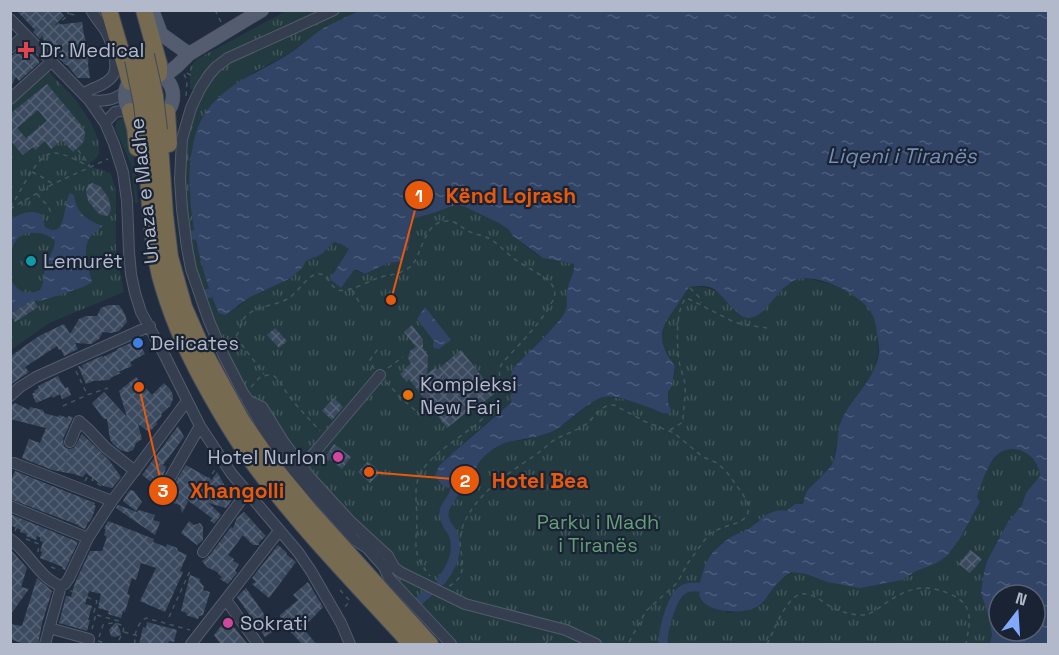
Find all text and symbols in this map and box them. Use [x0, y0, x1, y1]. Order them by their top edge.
place label: Dr. Medical [40, 37, 144, 63]
marker: Dr. Medical [17, 41, 35, 59]
street label: Unaza e Madhe [123, 117, 165, 265]
water label: Liqeni i Tiranës [827, 142, 978, 169]
callout: Kënd Lojrash [404, 176, 588, 215]
text: Kënd Lojrash [446, 182, 576, 209]
text: 1 [415, 184, 423, 207]
place label: Lemurët [43, 248, 123, 274]
marker: Lemurët [24, 254, 38, 268]
place label: Delicates [150, 330, 239, 356]
marker: Delicates [131, 336, 145, 350]
place label: Kompleksi New Fari [420, 371, 517, 420]
marker: Kompleksi New Fari [401, 388, 415, 402]
place label: Hotel Nurlon [208, 444, 326, 470]
marker: Hotel Nurlon [331, 450, 345, 464]
callout: Hotel Bea [450, 461, 600, 500]
text: Hotel Bea [492, 467, 588, 494]
text: 2 [460, 469, 471, 492]
callout: Xhangolli [148, 471, 296, 510]
text: Xhangolli [190, 477, 284, 504]
text: 3 [158, 479, 169, 502]
park label: Parku i Madh i Tiranës [537, 509, 659, 558]
north arrow [987, 583, 1047, 643]
text: N [1013, 588, 1029, 611]
place label: Sokrati [240, 610, 308, 636]
marker: Sokrati [221, 616, 235, 630]

